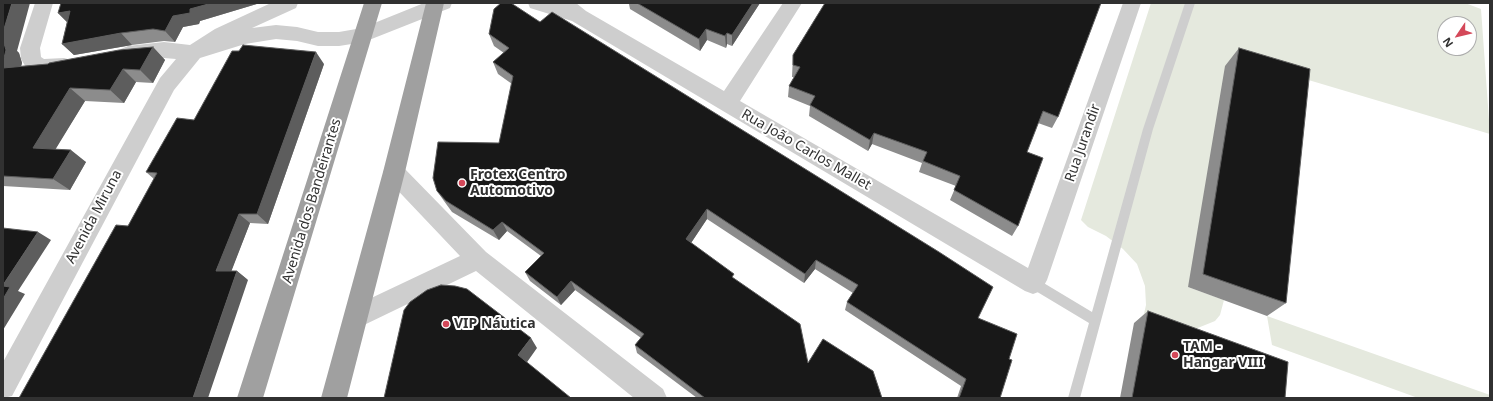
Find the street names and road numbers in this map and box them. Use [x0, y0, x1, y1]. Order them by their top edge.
street label: Rua Jurandir [1062, 102, 1104, 184]
street label: Rua João Carlos Mallet [738, 106, 874, 194]
street label: Avenida dos Bandeirantes [279, 117, 345, 285]
street label: Avenida Miruna [62, 167, 126, 267]

